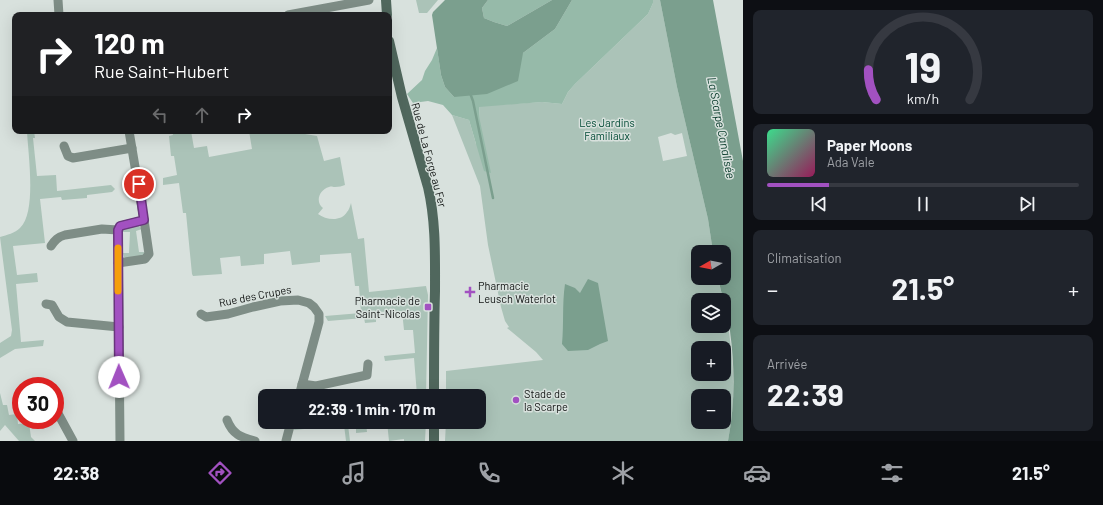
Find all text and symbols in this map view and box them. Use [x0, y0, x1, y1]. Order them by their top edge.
text: 120 m [94, 26, 165, 60]
icon: right [28, 28, 80, 80]
text: 19 [905, 41, 941, 91]
text: Rue Saint-Hubert [94, 60, 229, 82]
water label: La Scarpe Canalisée [705, 76, 739, 180]
text: km/h [907, 90, 939, 107]
street label: Rue de La Forge au Fer [409, 101, 450, 209]
icon: left [149, 104, 171, 126]
icon: ahead [191, 104, 213, 126]
icon: right [233, 104, 255, 126]
park label: Les Jardins Familiaux [579, 116, 635, 142]
text: Paper Moons [827, 136, 912, 154]
text: Ada Vale [827, 154, 875, 170]
pin [122, 167, 156, 201]
icon: arrive [128, 173, 150, 195]
icon: previous [808, 193, 830, 215]
icon: pause [912, 193, 934, 215]
icon: next [1016, 193, 1038, 215]
north arrow [691, 245, 731, 285]
map controls [691, 245, 731, 429]
text: Climatisation [767, 250, 842, 266]
text: 21.5° [892, 270, 954, 306]
text: − [767, 276, 778, 302]
text: + [1068, 276, 1079, 302]
place label: Pharmacie Leusch Waterlot [478, 279, 556, 305]
street label: Rue des Crupes [218, 282, 292, 309]
marker: Pharmacie Leusch Waterlot [465, 287, 475, 297]
button: layers [691, 293, 731, 333]
place label: Pharmacie de Saint-Nicolas [355, 294, 420, 320]
marker: Pharmacie de Saint-Nicolas [423, 302, 433, 312]
button: + [691, 341, 731, 381]
position arrow [98, 356, 140, 398]
text: Arrivée [767, 356, 807, 372]
text: 22:39 [767, 376, 844, 412]
speed limit sign: 30 [12, 377, 64, 429]
place label: Stade de la Scarpe [524, 387, 568, 413]
button: − [691, 389, 731, 429]
marker: Stade de la Scarpe [511, 395, 521, 405]
text: 22:39 · 1 min · 170 m [308, 400, 436, 418]
icon: directions [206, 459, 234, 487]
icon: music [340, 459, 368, 487]
icon: phone [475, 459, 503, 487]
icon: climate [609, 459, 637, 487]
icon: car [743, 459, 771, 487]
icon: filters [878, 459, 906, 487]
text: 22:38 [53, 462, 99, 484]
text: 21.5° [1012, 462, 1050, 484]

